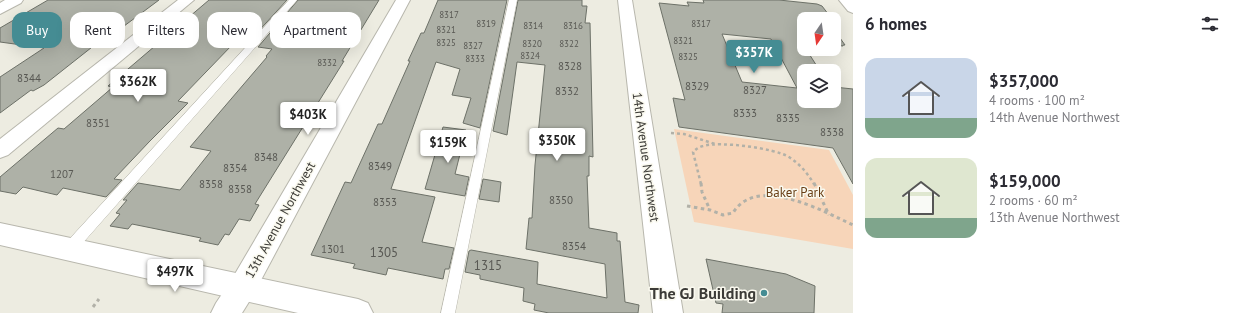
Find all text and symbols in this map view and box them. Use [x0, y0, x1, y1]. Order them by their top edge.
house number: 8317 [439, 9, 459, 20]
chip: Buy [12, 12, 62, 48]
chip: Rent [70, 12, 125, 48]
chip: Filters [133, 12, 199, 48]
chip: New [207, 12, 262, 48]
chip: Apartment [270, 12, 361, 48]
north arrow [797, 12, 841, 56]
map controls [797, 12, 841, 108]
text: 6 homes [865, 13, 927, 35]
icon: filters [1199, 13, 1221, 35]
house number: 8319 [476, 18, 496, 29]
house number: 8317 [691, 18, 711, 29]
house number: 8314 [523, 20, 543, 31]
house number: 8316 [563, 20, 583, 31]
house number: 8321 [436, 24, 456, 35]
house number: 8321 [673, 35, 693, 46]
house number: 8325 [436, 37, 456, 48]
house number: 8320 [522, 38, 542, 49]
house number: 8322 [559, 38, 579, 49]
house number: 8327 [463, 40, 483, 51]
pin: $357K [726, 40, 782, 74]
text: $357K [735, 44, 773, 61]
house number: 8324 [520, 50, 540, 61]
house number: 8325 [678, 51, 698, 62]
house number: 8333 [465, 53, 485, 64]
house number: 8332 [317, 57, 337, 68]
house number: 8328 [558, 59, 582, 73]
button: layers [797, 64, 841, 108]
pin: $362K [110, 69, 166, 103]
text: $357,000 [989, 70, 1059, 92]
house number: 8344 [17, 71, 41, 85]
text: $362K [119, 73, 157, 90]
icon: home [897, 74, 945, 122]
house number: 8329 [685, 79, 709, 93]
house number: 8327 [743, 83, 767, 97]
house number: 8332 [555, 84, 579, 98]
street label: 14th Avenue Northwest [628, 91, 664, 224]
text: 4 rooms · 100 m² [989, 92, 1085, 109]
pin: $403K [280, 102, 336, 136]
text: $403K [289, 106, 327, 123]
house number: 8333 [733, 106, 757, 120]
text: 14th Avenue Northwest [989, 109, 1120, 126]
house number: 8335 [776, 111, 800, 125]
house number: 8351 [86, 116, 110, 130]
house number: 8338 [820, 125, 844, 139]
pin: $350K [529, 128, 585, 162]
pin: $159K [420, 130, 476, 164]
text: $350K [538, 132, 576, 149]
text: $159K [429, 134, 467, 151]
house number: 8348 [254, 150, 278, 164]
street label: 13th Avenue Northwest [241, 158, 319, 281]
house number: 8349 [368, 159, 392, 173]
house number: 8354 [223, 161, 247, 175]
house number: 1207 [50, 167, 74, 181]
text: $159,000 [989, 170, 1061, 192]
icon: home [897, 174, 945, 222]
house number: 8358 [199, 177, 223, 191]
house number: 8358 [228, 182, 252, 196]
park label: Baker Park [766, 184, 825, 201]
text: 2 rooms · 60 m² [989, 192, 1078, 209]
house number: 8350 [549, 193, 573, 207]
house number: 8353 [373, 195, 397, 209]
text: 13th Avenue Northwest [989, 209, 1120, 226]
house number: 8354 [562, 239, 586, 253]
house number: 1301 [321, 242, 345, 256]
house number: 1305 [370, 244, 398, 261]
house number: 1315 [474, 257, 502, 274]
pin: $497K [147, 259, 203, 293]
text: $497K [156, 263, 194, 280]
place label: The GJ Building [650, 283, 756, 303]
marker: The GJ Building [759, 288, 769, 298]

